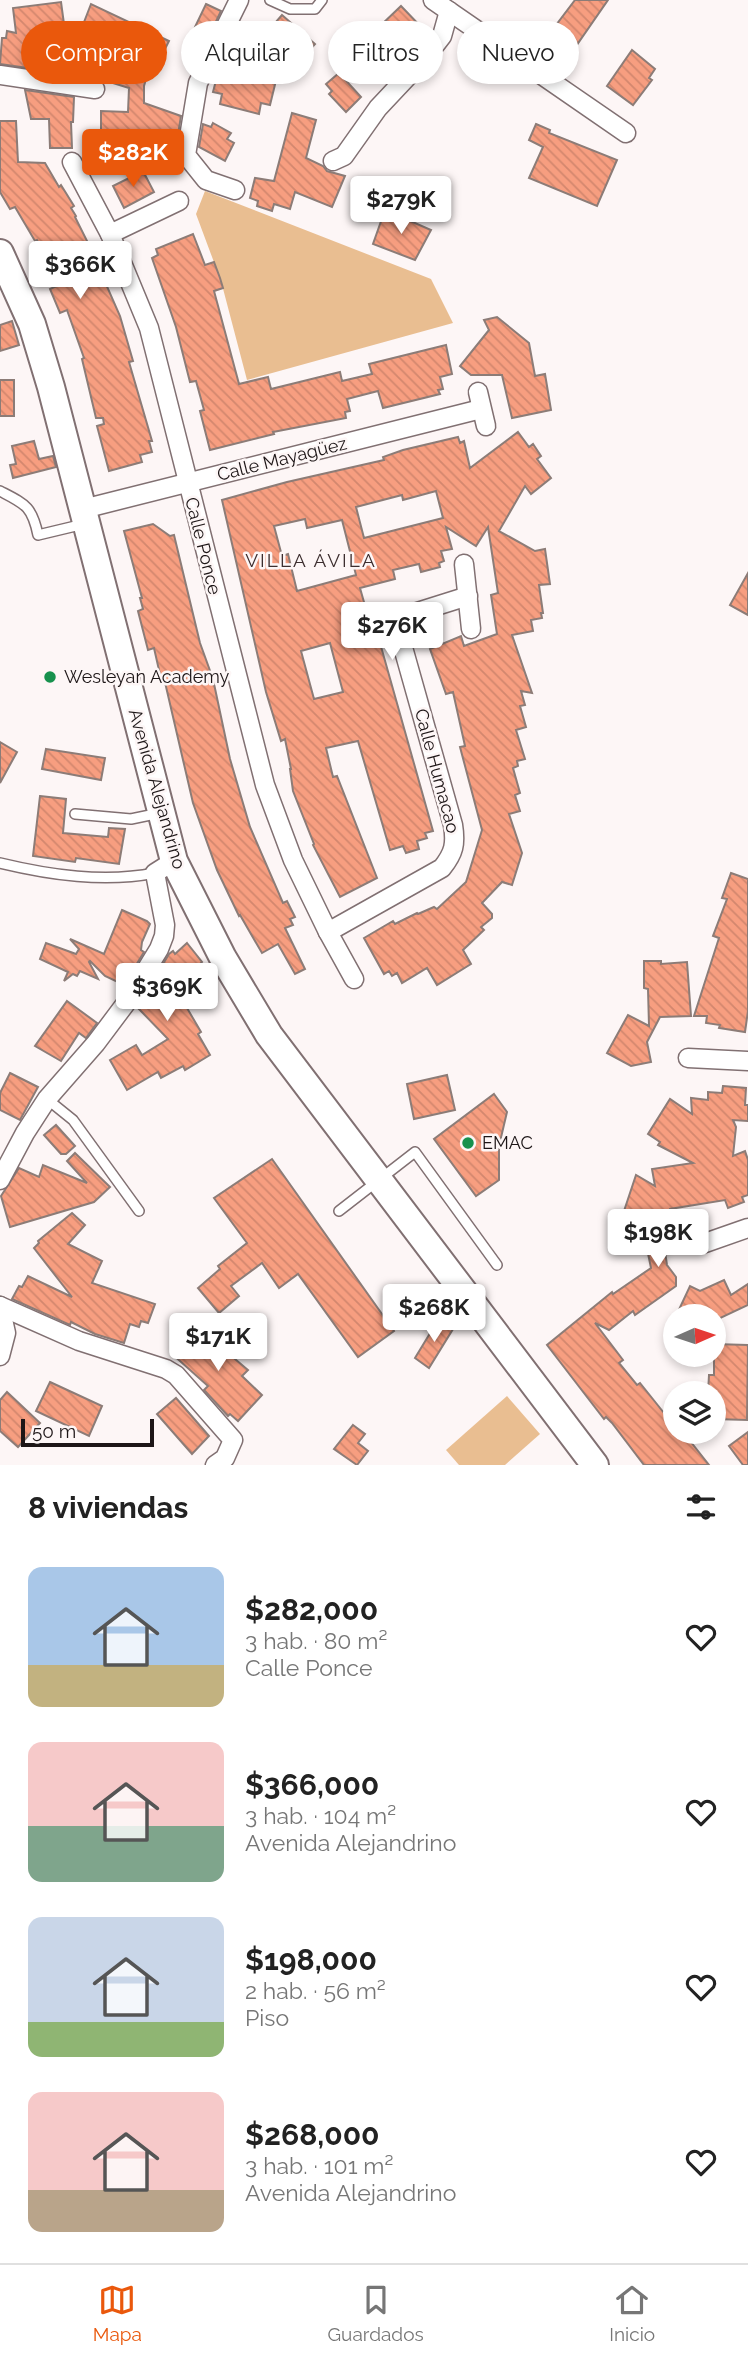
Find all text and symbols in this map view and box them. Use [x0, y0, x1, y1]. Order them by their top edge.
chip: Comprar [21, 21, 167, 84]
chip: Alquilar [181, 21, 314, 84]
chip: Filtros [328, 21, 443, 84]
chip: Nuevo [457, 21, 579, 84]
pin: $282K [84, 130, 182, 189]
text: $282K [98, 138, 168, 165]
pin: $279K [352, 176, 450, 236]
text: $279K [366, 185, 436, 212]
pin: $366K [31, 242, 129, 301]
text: $366K [45, 250, 115, 277]
street label: Calle Mayagüez [215, 432, 349, 485]
street label: Calle Ponce [181, 495, 226, 597]
district label: VILLA ÁVILA [245, 549, 377, 571]
pin: $276K [343, 602, 441, 662]
text: $276K [357, 611, 427, 638]
place label: Wesleyan Academy [64, 666, 230, 687]
marker: Wesleyan Academy [42, 669, 58, 685]
street label: Avenida Alejandrino [125, 706, 190, 872]
street label: Calle Humacao [411, 706, 464, 836]
pin: $369K [118, 964, 216, 1023]
text: $369K [132, 972, 202, 999]
place label: EMAC [482, 1132, 533, 1153]
marker: EMAC [460, 1135, 476, 1151]
pin: $198K [609, 1210, 707, 1269]
text: $198K [624, 1218, 692, 1245]
pin: $268K [385, 1284, 483, 1344]
text: $268K [399, 1293, 469, 1320]
north arrow [663, 1304, 726, 1367]
map controls [663, 1304, 726, 1444]
pin: $171K [169, 1314, 267, 1373]
text: $171K [185, 1322, 251, 1349]
button: layers [663, 1381, 726, 1444]
scale bar [21, 1416, 154, 1448]
text: 50 m [32, 1420, 76, 1442]
icon: filters [682, 1488, 720, 1526]
text: 8 viviendas [28, 1490, 188, 1525]
text: $282,000 [245, 1592, 378, 1627]
icon: home [84, 1595, 168, 1679]
icon: heart [682, 1618, 720, 1656]
text: 3 hab. · 80 m² [245, 1627, 387, 1654]
text: Calle Ponce [245, 1654, 372, 1681]
text: $366,000 [245, 1767, 379, 1802]
icon: home [84, 1770, 168, 1854]
icon: heart [682, 1793, 720, 1831]
text: 3 hab. · 104 m² [245, 1802, 396, 1829]
text: Avenida Alejandrino [245, 1829, 456, 1856]
text: $198,000 [245, 1942, 377, 1977]
icon: home [84, 1945, 168, 2029]
icon: heart [682, 1968, 720, 2006]
text: 2 hab. · 56 m² [245, 1977, 386, 2004]
text: Piso [245, 2004, 289, 2031]
text: $268,000 [245, 2117, 380, 2152]
icon: home [84, 2120, 168, 2204]
icon: heart [682, 2143, 720, 2181]
text: 3 hab. · 101 m² [245, 2152, 393, 2179]
text: Avenida Alejandrino [245, 2179, 456, 2206]
tab: Mapa [93, 2281, 142, 2345]
tab: Guardados [328, 2281, 424, 2345]
tab: Inicio [609, 2281, 655, 2345]

